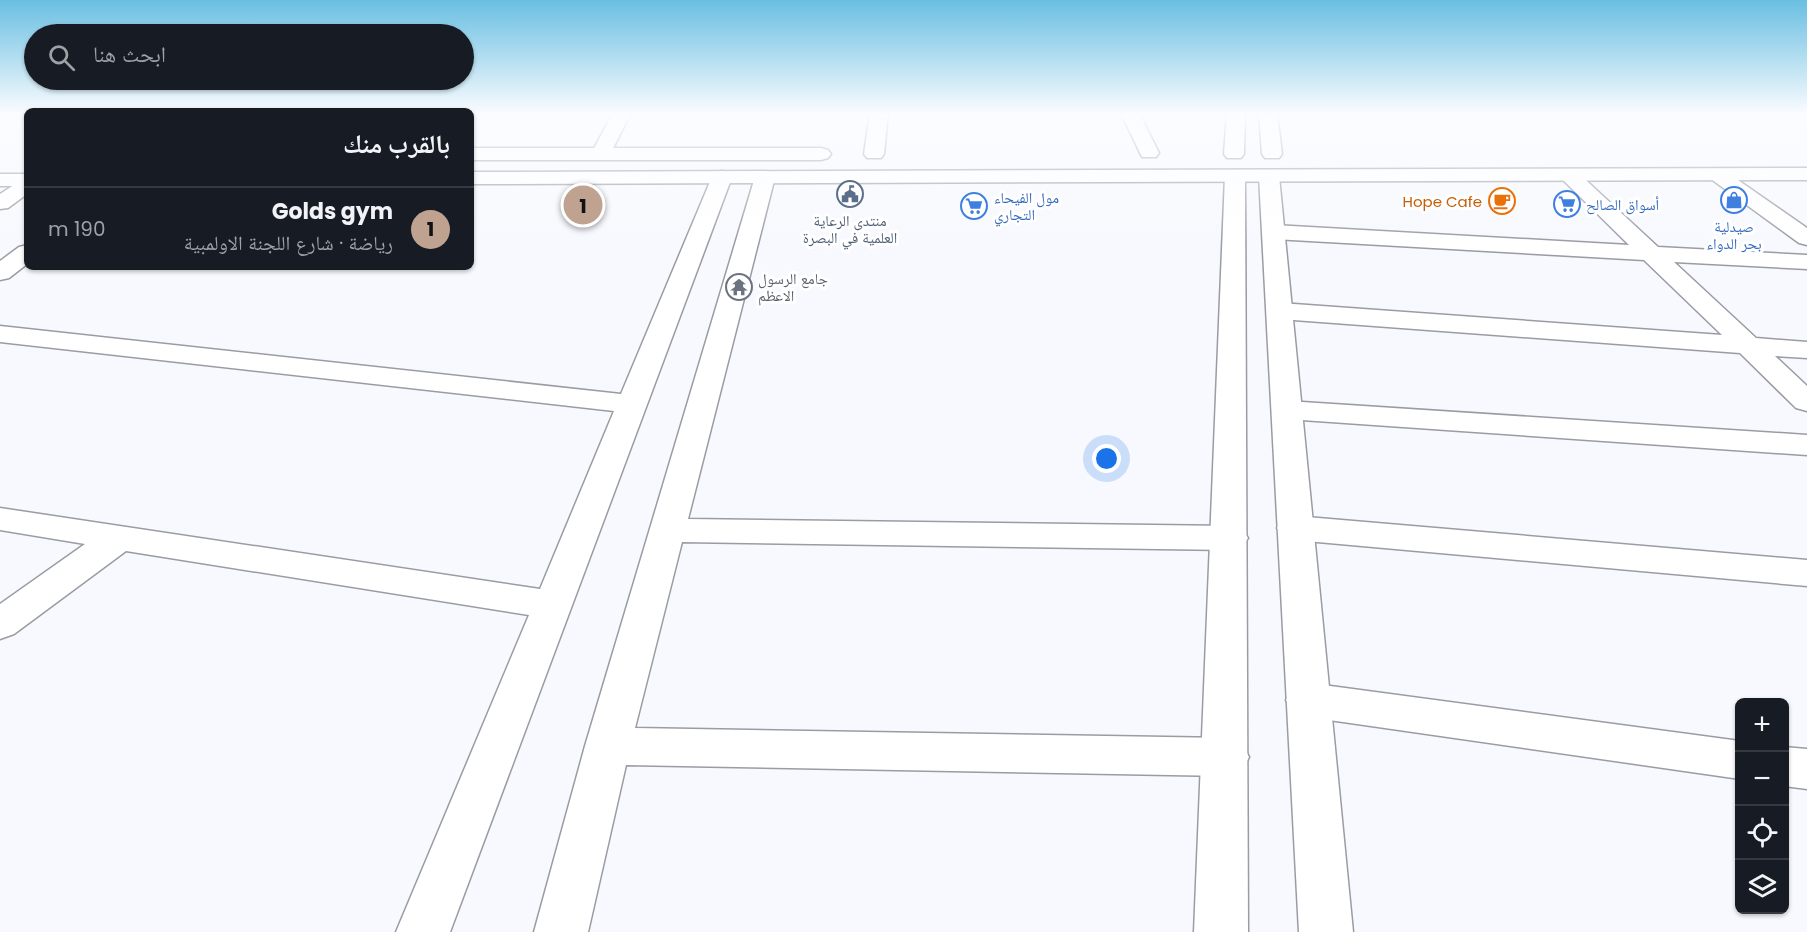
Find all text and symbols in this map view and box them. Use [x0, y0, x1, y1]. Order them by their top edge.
search box [24, 24, 474, 90]
text: ابحث هنا [93, 39, 166, 70]
icon: search [45, 41, 78, 74]
text: بالقرب منك [343, 126, 450, 162]
public building icon: منتدى الرعاية العلمية في البصرة [835, 179, 865, 209]
pin: 1 [564, 182, 602, 228]
shop icon: صيدلية بحر الدواء [1719, 185, 1749, 215]
cafe icon: Hope Cafe [1487, 186, 1517, 216]
place label: مول الفيحاء التجاري [994, 187, 1059, 226]
supermarket icon: أسواق الصالح [1552, 189, 1582, 219]
supermarket icon: مول الفيحاء التجاري [959, 191, 989, 221]
place label: Hope Cafe [1403, 191, 1482, 212]
place label: أسواق الصالح [1586, 194, 1659, 215]
text: Golds gym [272, 196, 393, 227]
place label: منتدى الرعاية العلمية في البصرة [803, 210, 897, 249]
text: 190 m [48, 215, 106, 243]
text: 1 [427, 215, 434, 243]
place label: صيدلية بحر الدواء [1706, 216, 1762, 254]
text: رياضة · شارع اللجنة الاولمبية [184, 229, 393, 257]
place label: جامع الرسول الاعظم [758, 268, 828, 306]
temple icon: جامع الرسول الاعظم [724, 272, 754, 302]
your location [1092, 444, 1121, 473]
map controls [1735, 698, 1789, 914]
button: + [1735, 698, 1789, 752]
button: − [1735, 752, 1789, 806]
button: locate [1735, 806, 1789, 860]
button: layers [1735, 860, 1789, 914]

